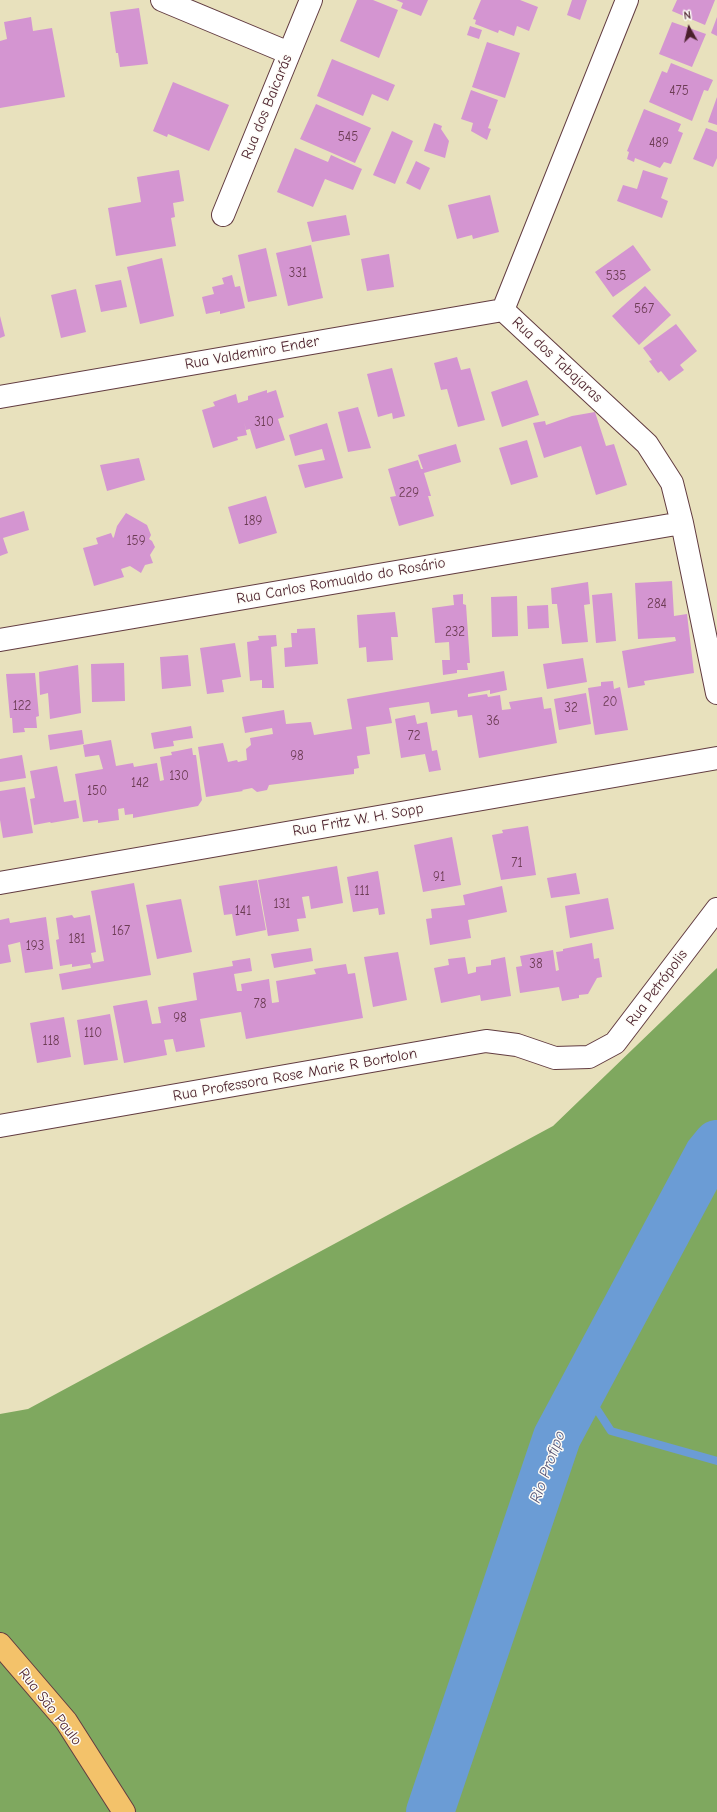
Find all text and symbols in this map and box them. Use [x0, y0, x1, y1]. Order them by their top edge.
north arrow [669, 8, 709, 48]
text: N [683, 9, 692, 23]
street label: Rua dos Baicarás [238, 52, 296, 162]
house number: 475 [669, 83, 689, 99]
house number: 545 [338, 129, 358, 145]
house number: 489 [649, 135, 669, 151]
house number: 331 [289, 265, 307, 281]
house number: 535 [606, 268, 626, 284]
house number: 567 [634, 301, 654, 317]
street label: Rua dos Tabajaras [508, 313, 606, 407]
street label: Rua Valdemiro Ender [183, 332, 321, 374]
house number: 310 [254, 414, 274, 430]
house number: 229 [399, 485, 419, 501]
house number: 189 [244, 513, 262, 529]
house number: 159 [126, 533, 146, 549]
street label: Rua Carlos Romualdo do Rosário [235, 554, 447, 608]
house number: 284 [647, 596, 667, 612]
house number: 232 [445, 624, 465, 640]
house number: 20 [603, 694, 617, 710]
house number: 122 [13, 698, 31, 714]
house number: 32 [564, 700, 578, 716]
house number: 36 [486, 713, 500, 729]
house number: 72 [408, 728, 420, 744]
house number: 98 [290, 748, 304, 764]
house number: 130 [169, 768, 189, 784]
house number: 142 [131, 775, 149, 791]
house number: 150 [87, 783, 107, 799]
street label: Rua Fritz W. H. Sopp [291, 800, 425, 840]
house number: 71 [511, 855, 523, 871]
house number: 91 [433, 869, 445, 885]
house number: 111 [354, 883, 370, 899]
house number: 131 [274, 896, 290, 912]
house number: 141 [235, 903, 251, 919]
house number: 167 [112, 923, 130, 939]
house number: 181 [69, 931, 85, 947]
house number: 193 [26, 938, 44, 954]
street label: Rua Petrópolis [622, 946, 692, 1030]
house number: 38 [529, 956, 543, 972]
house number: 78 [254, 996, 266, 1012]
house number: 98 [173, 1010, 187, 1026]
house number: 110 [84, 1025, 102, 1041]
house number: 118 [43, 1033, 59, 1049]
street label: Rua Professora Rose Marie R Bortolon [172, 1045, 418, 1105]
water label: Rio Profipo [526, 1428, 570, 1506]
street label: Rua São Paulo [14, 1665, 86, 1749]

